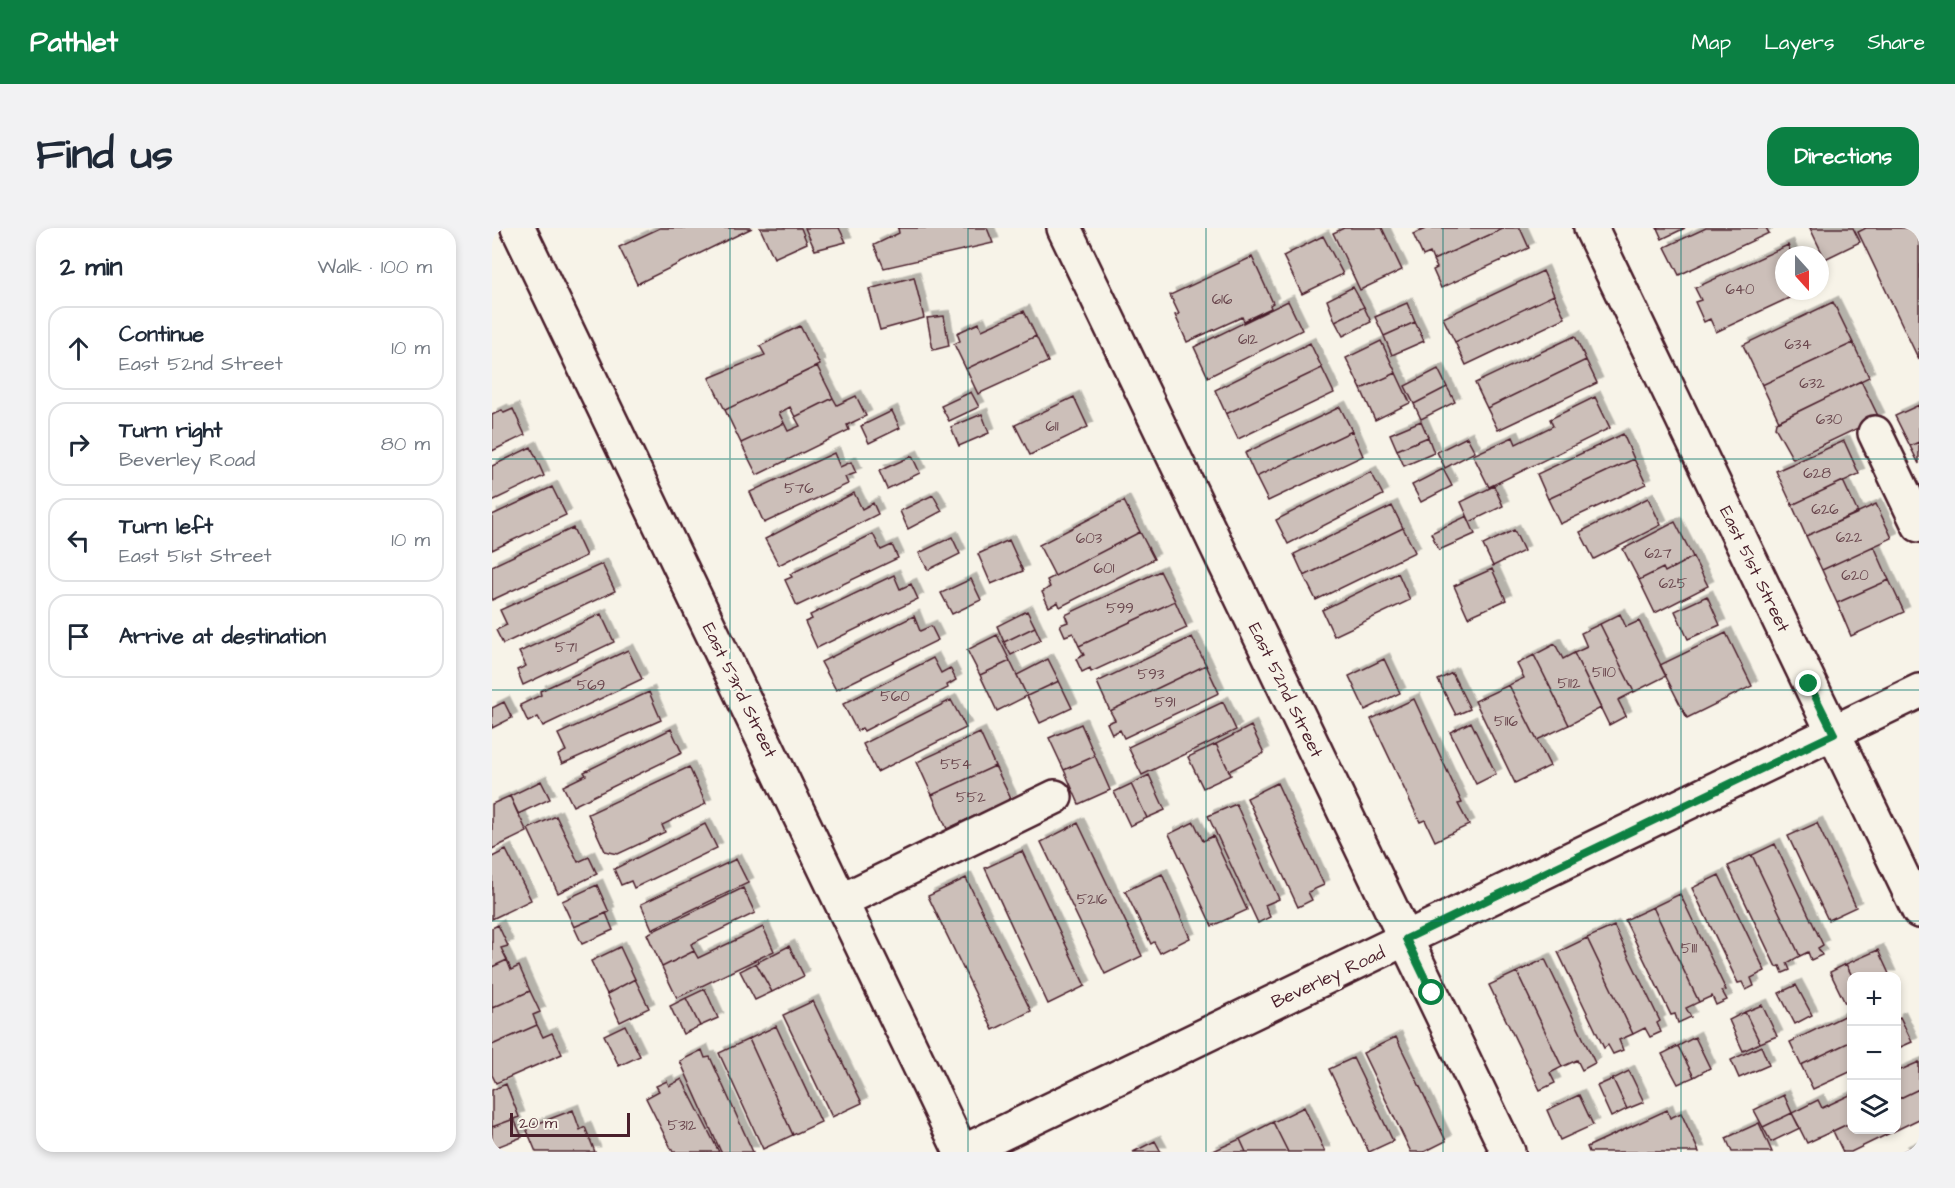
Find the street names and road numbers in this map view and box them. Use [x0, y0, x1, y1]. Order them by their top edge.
street label: East 51st Street [1713, 502, 1796, 637]
street label: East 53rd Street [696, 619, 783, 762]
street label: East 52nd Street [1242, 619, 1329, 763]
street label: Beverley Road [1267, 940, 1389, 1016]

